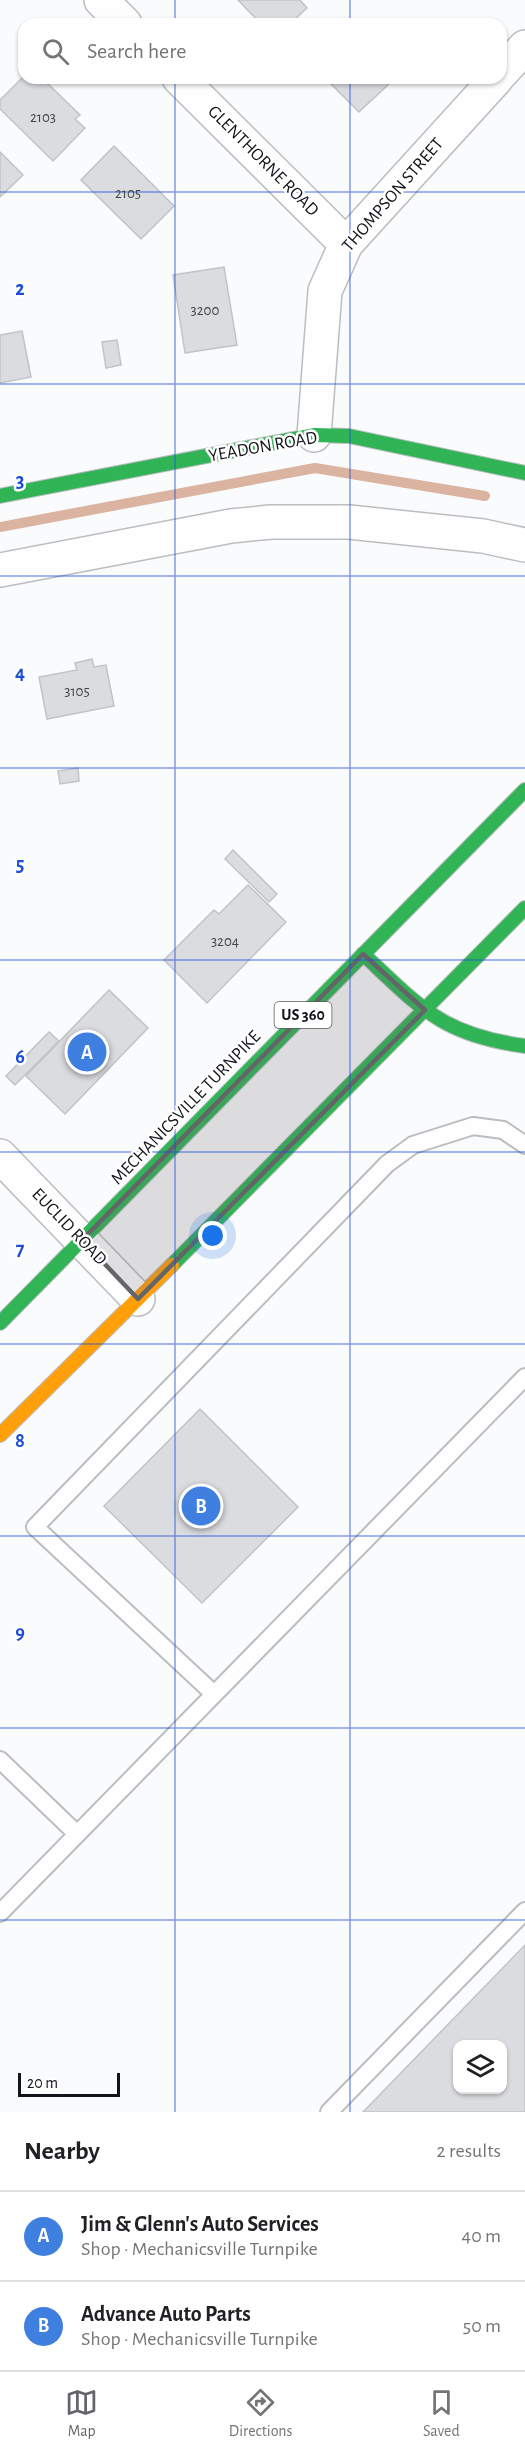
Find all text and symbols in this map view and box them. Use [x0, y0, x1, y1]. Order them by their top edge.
search box [18, 18, 507, 84]
icon: search [39, 35, 72, 68]
text: Search here [87, 40, 186, 62]
street label: GLENTHORNE ROAD [204, 102, 322, 220]
house number: 2103 [30, 110, 56, 125]
street label: THOMPSON STREET [339, 135, 447, 255]
house number: 2105 [115, 186, 141, 201]
text: 2 [15, 279, 25, 299]
house number: 3200 [191, 303, 219, 318]
street label: YEADON ROAD [207, 429, 319, 465]
text: 3 [16, 471, 24, 491]
text: 4 [15, 663, 25, 683]
house number: 3105 [64, 684, 90, 699]
text: 5 [16, 855, 24, 875]
house number: 3204 [211, 934, 239, 949]
road number: US 360 [274, 1002, 332, 1028]
street label: MECHANICSVILLE TURNPIKE [108, 1027, 264, 1188]
pin: A [68, 1030, 106, 1074]
text: 6 [15, 1047, 25, 1067]
street label: EUCLID ROAD [28, 1185, 110, 1269]
your location [198, 1221, 227, 1250]
text: 7 [16, 1239, 25, 1259]
text: 8 [15, 1431, 25, 1451]
pin: B [182, 1484, 220, 1528]
text: 9 [15, 1623, 25, 1643]
map controls [453, 2040, 507, 2094]
button: layers [453, 2040, 507, 2094]
scale bar [18, 2070, 120, 2098]
text: 20 m [27, 2075, 58, 2091]
text: Nearby [24, 2138, 100, 2164]
text: 2 results [437, 2141, 501, 2161]
text: Jim & Glenn's Auto Services [81, 2213, 319, 2235]
text: A [38, 2226, 50, 2246]
text: 40 m [462, 2226, 501, 2246]
text: Shop · Mechanicsville Turnpike [81, 2239, 318, 2259]
text: Advance Auto Parts [81, 2303, 251, 2325]
text: B [38, 2316, 49, 2336]
text: 50 m [463, 2316, 501, 2336]
text: Shop · Mechanicsville Turnpike [81, 2329, 318, 2349]
tab: Map [65, 2386, 98, 2441]
tab: Directions [229, 2386, 293, 2441]
tab: Saved [423, 2386, 460, 2441]

